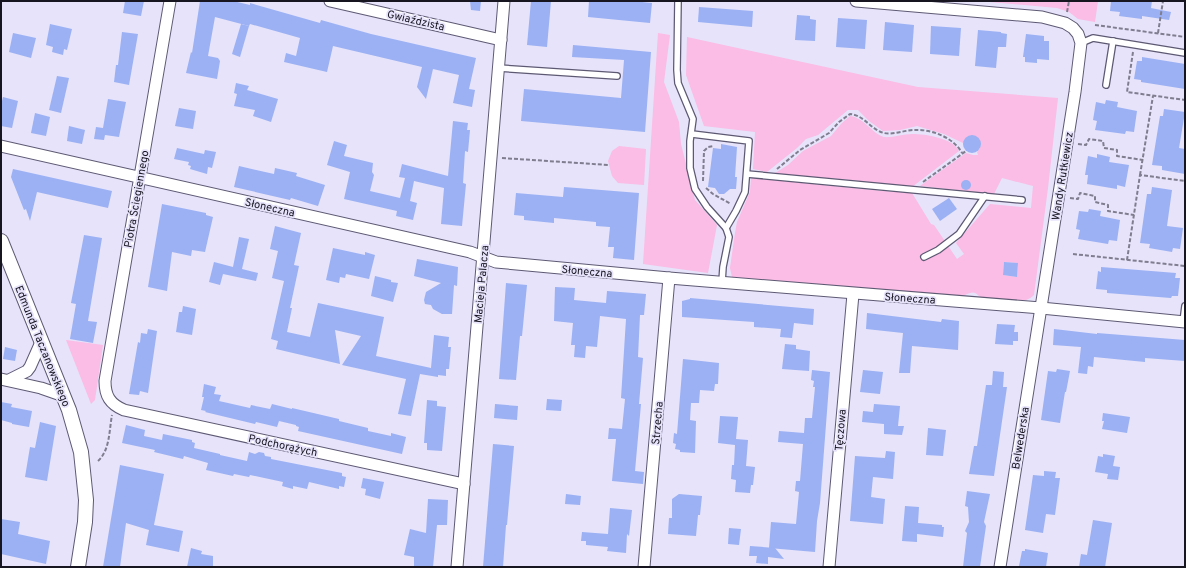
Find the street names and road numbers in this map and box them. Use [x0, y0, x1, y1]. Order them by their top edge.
street label: Gwiaździsta [386, 8, 446, 34]
street label: Wandy Rutkiewicz [1049, 131, 1077, 221]
street label: Piotra Ściegiennego [121, 149, 152, 249]
street label: Słoneczna [243, 195, 296, 221]
street label: Macieja Palacza [472, 244, 492, 324]
street label: Słoneczna [561, 263, 613, 281]
street label: Edmunda Taczanowskiego [11, 284, 73, 409]
street label: Słoneczna [884, 290, 936, 308]
street label: Strzecha [649, 401, 667, 445]
street label: Belwederska [1009, 406, 1033, 470]
street label: Tęczowa [832, 408, 850, 452]
street label: Podchorążych [247, 432, 319, 460]

